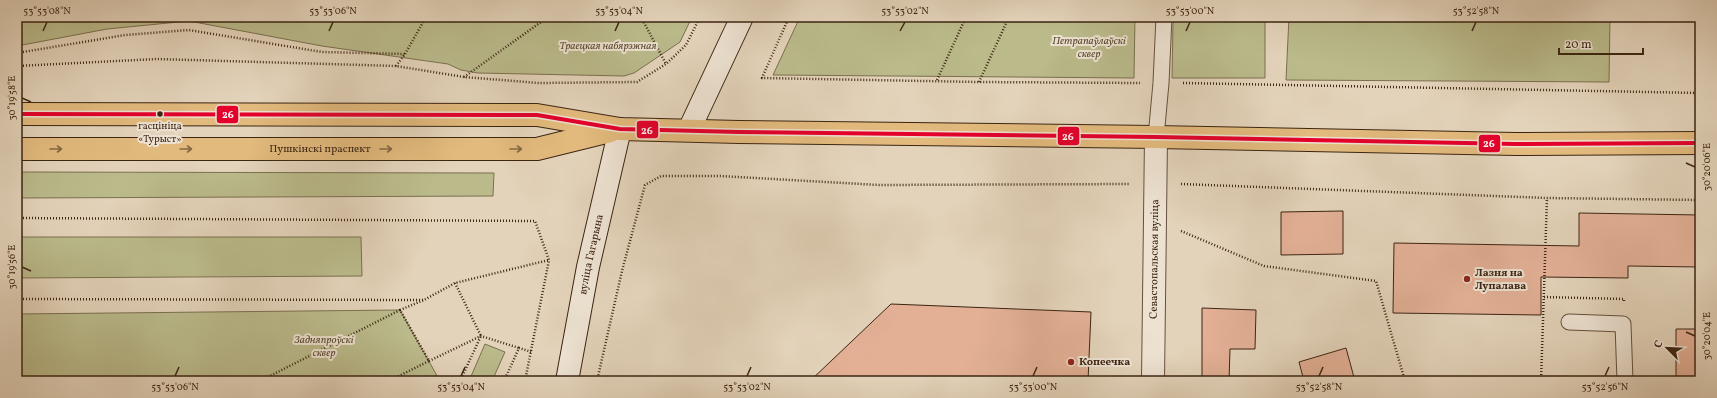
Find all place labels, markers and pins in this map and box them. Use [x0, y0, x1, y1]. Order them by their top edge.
marker: гасцініца «Турыст» [155, 109, 165, 119]
place label: гасцініца «Турыст» [138, 119, 182, 146]
place label: Лазня на Лупалава [1475, 266, 1526, 294]
marker: Лазня на Лупалава [1462, 274, 1472, 284]
place label: Копеечка [1079, 355, 1130, 370]
marker: Копеечка [1066, 357, 1076, 367]

